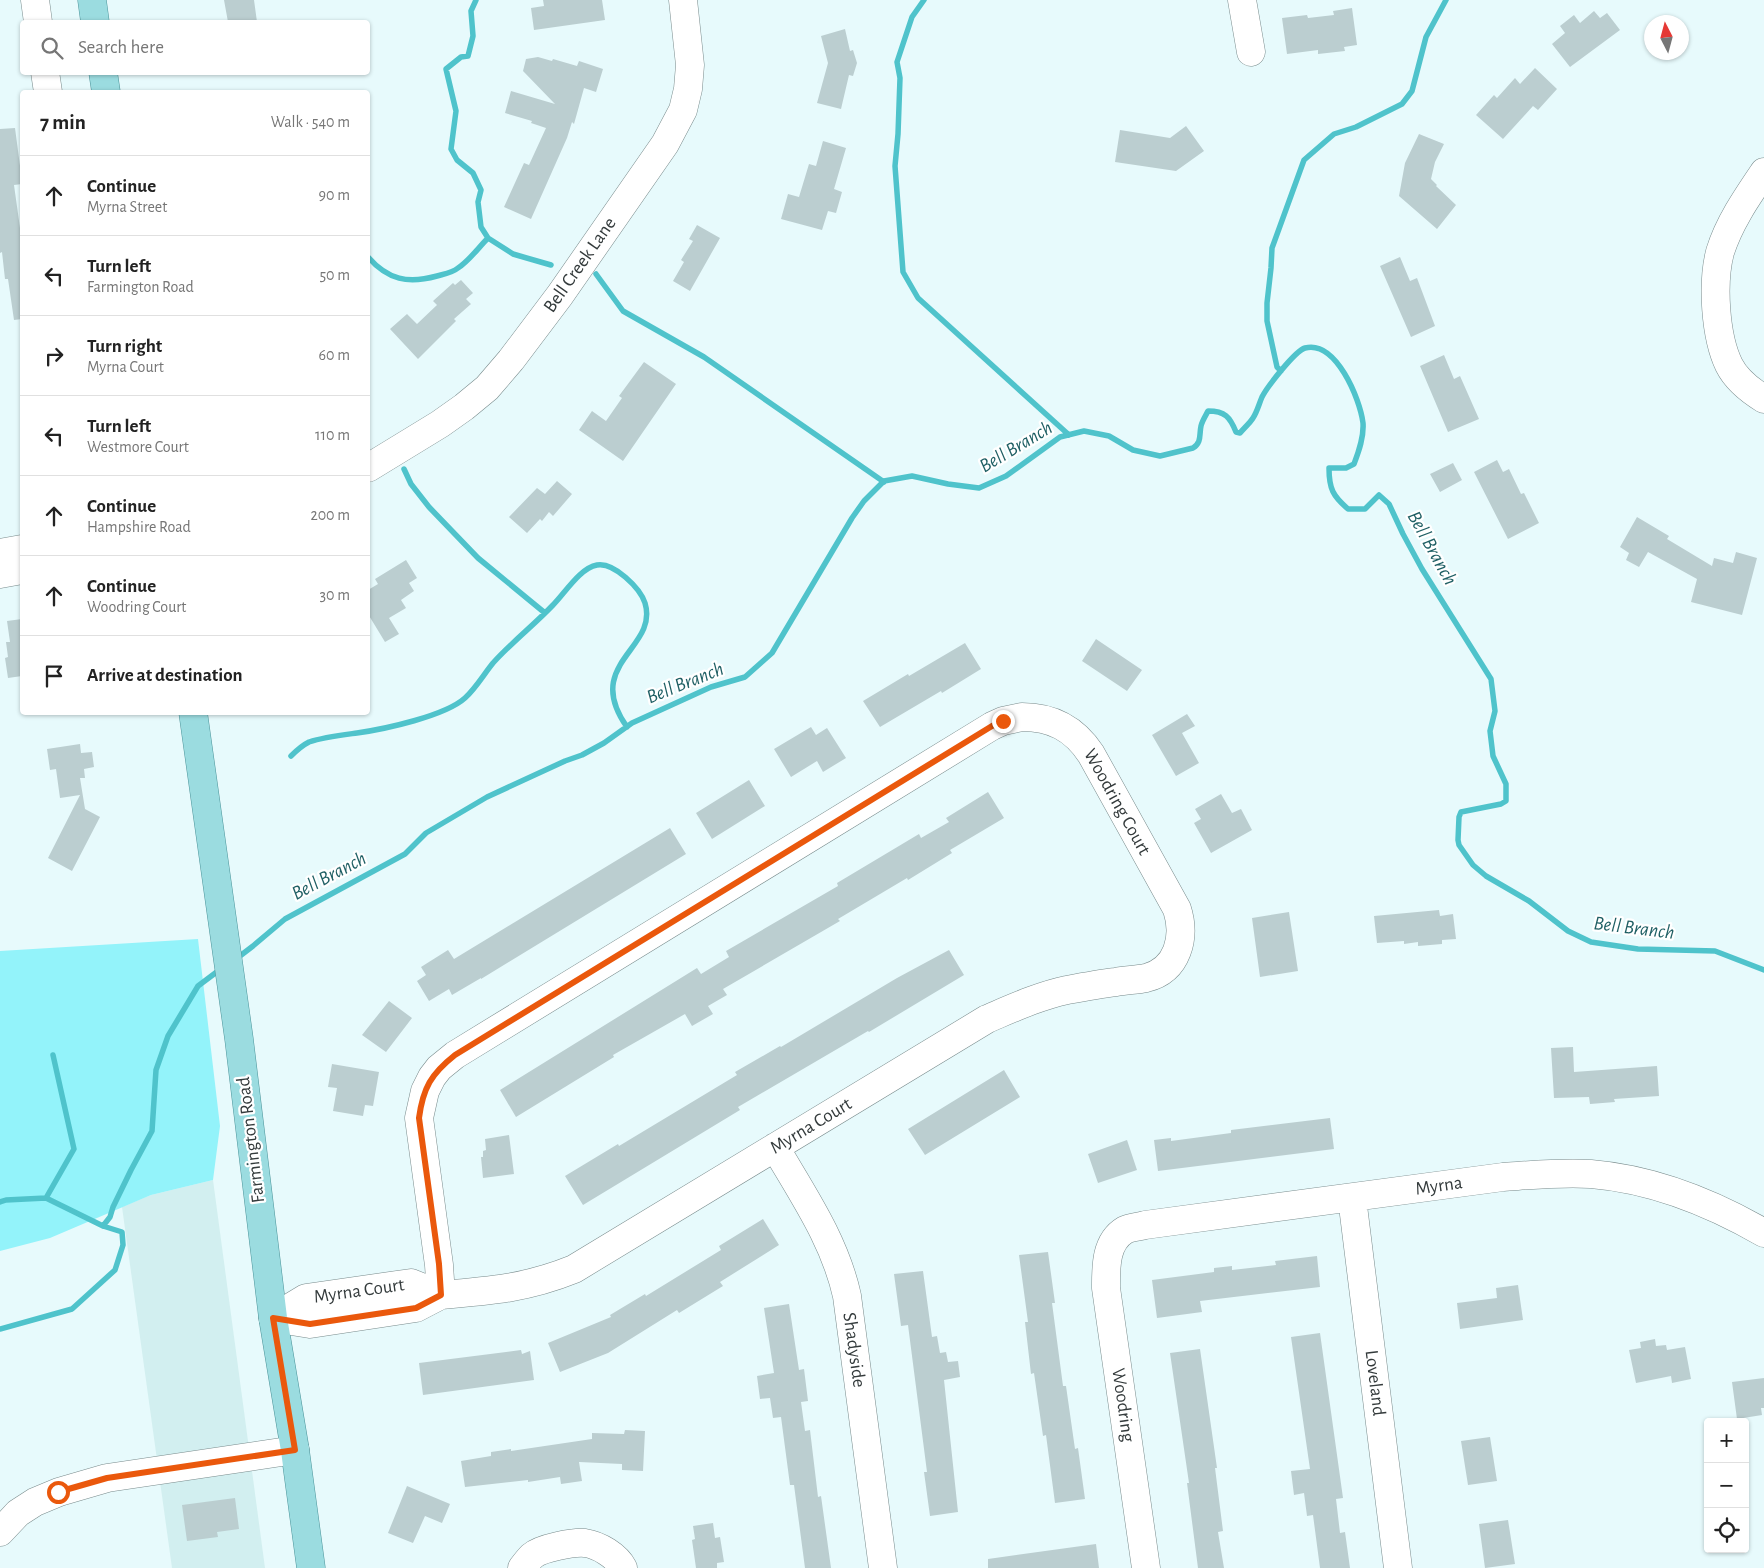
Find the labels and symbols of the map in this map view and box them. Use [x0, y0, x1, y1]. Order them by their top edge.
north arrow [1644, 15, 1689, 60]
street label: Bell Creek Lane [540, 214, 620, 316]
water label: Bell Branch [976, 418, 1056, 476]
water label: Bell Branch [1404, 508, 1460, 588]
water label: Bell Branch [644, 659, 726, 707]
route end [992, 710, 1015, 733]
street label: Woodring Court [1080, 746, 1154, 858]
water label: Bell Branch [288, 848, 370, 904]
water label: Bell Branch [1593, 913, 1675, 943]
street label: Farmington Road [234, 1076, 268, 1204]
street label: Myrna Court [767, 1094, 855, 1158]
street label: Myrna [1414, 1173, 1464, 1199]
street label: Myrna Court [313, 1275, 405, 1307]
street label: Shadyside [839, 1311, 869, 1389]
street label: Loveland [1362, 1349, 1388, 1417]
street label: Woodring [1108, 1367, 1138, 1444]
route start [47, 1481, 70, 1504]

